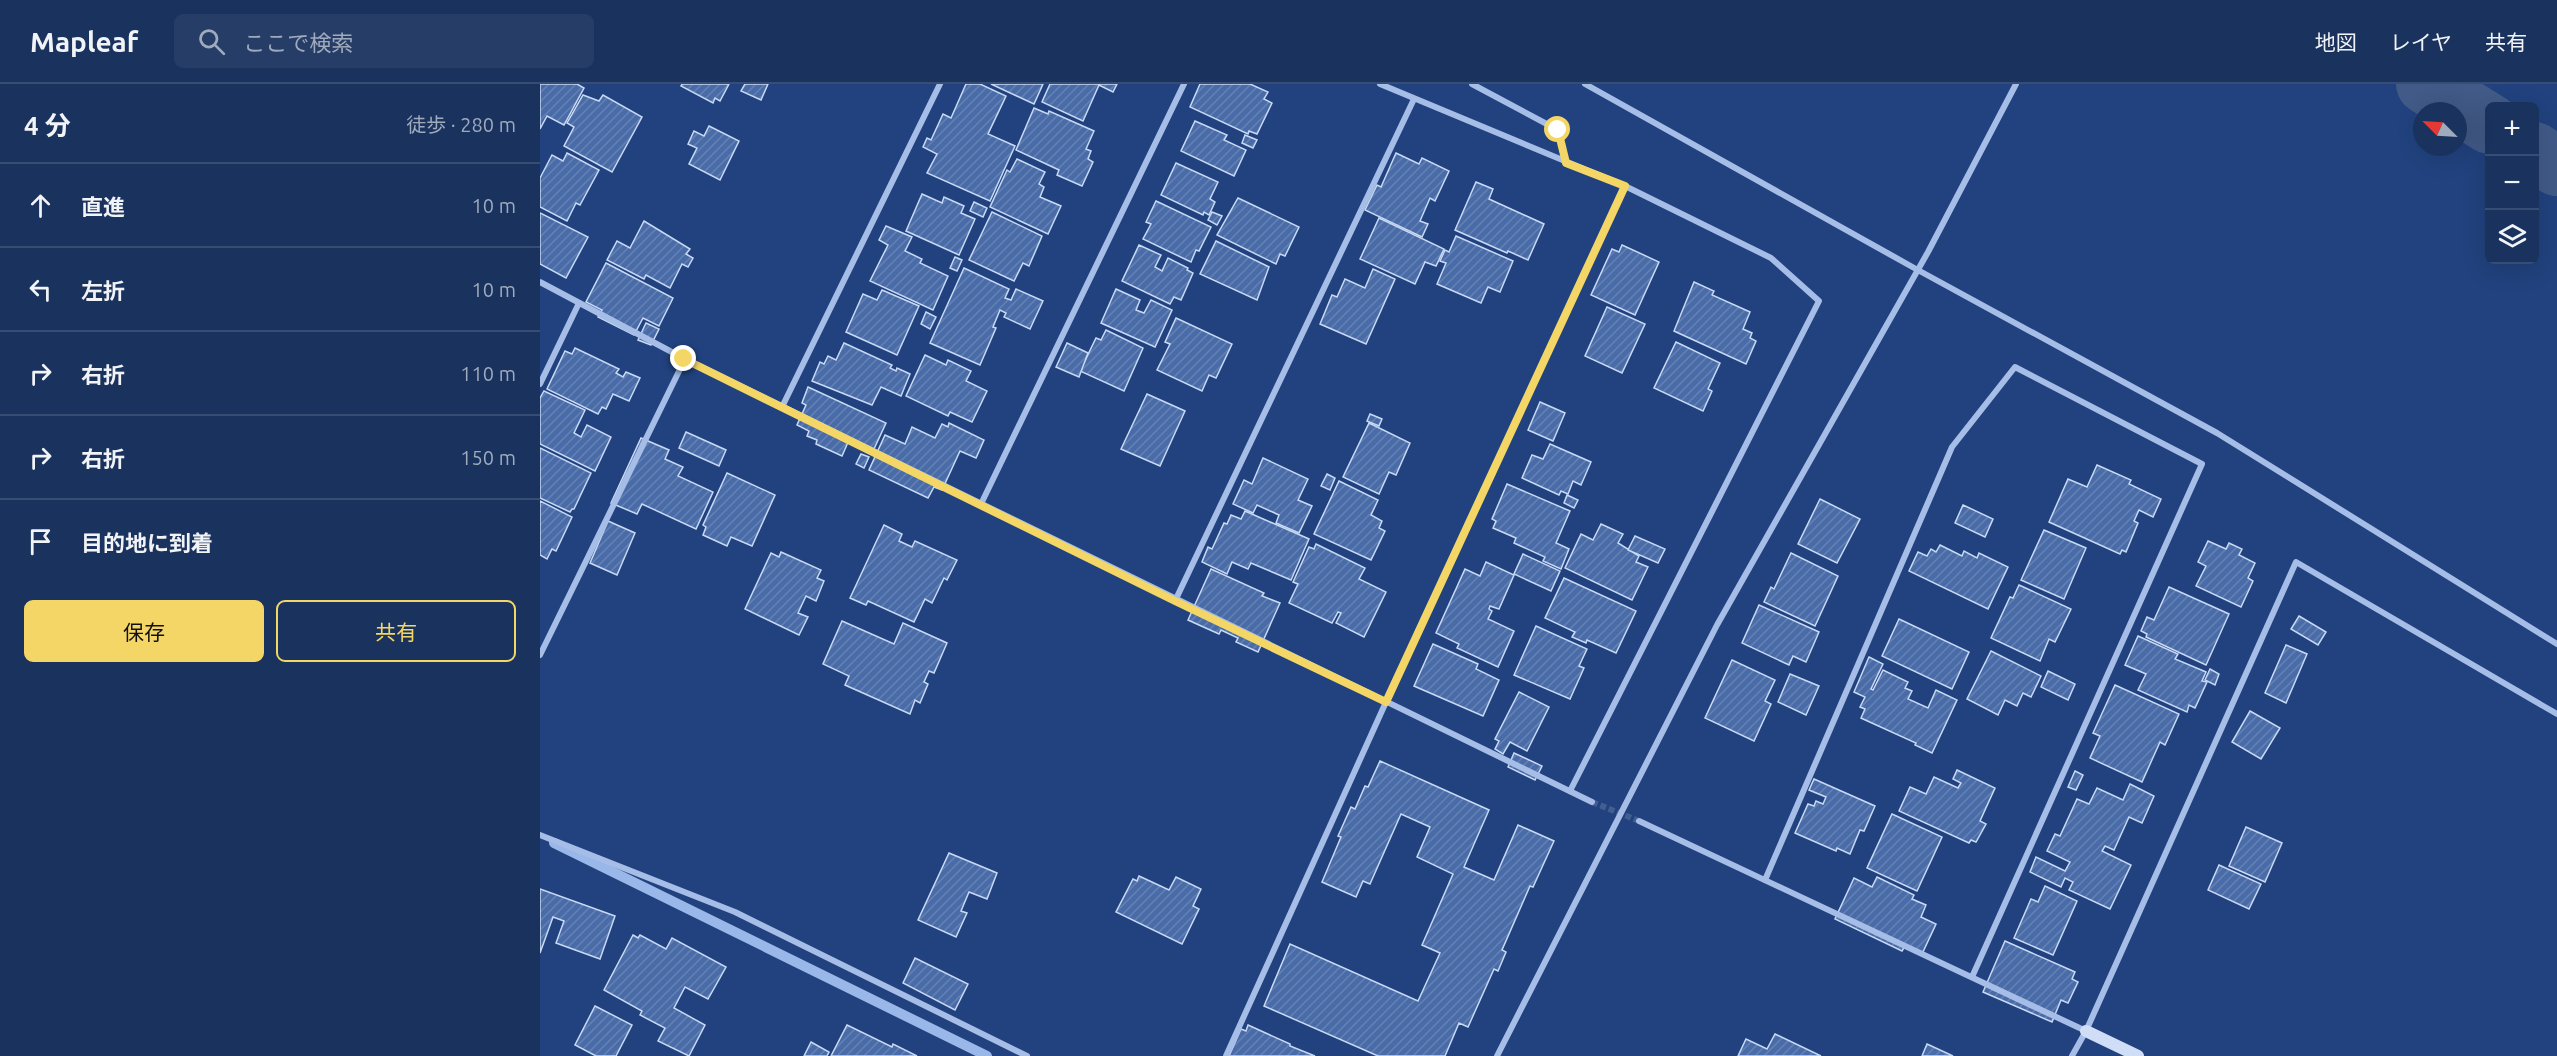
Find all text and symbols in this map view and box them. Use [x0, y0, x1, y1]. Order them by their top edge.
search box [174, 14, 594, 68]
icon: search [195, 25, 228, 58]
text: Mapleaf [30, 26, 138, 57]
text: ここで検索 [243, 30, 353, 55]
text: 地図 [2315, 30, 2357, 54]
text: レイヤ [2390, 30, 2452, 54]
text: 共有 [2485, 30, 2527, 54]
north arrow [2413, 102, 2467, 156]
map controls [2485, 102, 2539, 264]
button: + [2485, 102, 2539, 156]
text: 4 分 [24, 111, 71, 140]
text: 徒歩 · 280 m [406, 113, 516, 136]
route start [1544, 116, 1570, 142]
button: − [2485, 156, 2539, 210]
icon: ahead [24, 189, 57, 222]
text: 直進 [81, 194, 125, 219]
text: 10 m [472, 194, 516, 217]
button: layers [2485, 210, 2539, 264]
icon: left [24, 273, 57, 306]
text: 左折 [81, 278, 125, 303]
text: 10 m [472, 278, 516, 301]
route end [670, 345, 696, 371]
icon: right [24, 357, 57, 390]
text: 右折 [81, 362, 125, 387]
text: 110 m [460, 362, 516, 385]
icon: right [24, 441, 57, 474]
text: 右折 [81, 446, 125, 471]
text: 150 m [460, 446, 516, 469]
icon: arrive [24, 525, 57, 558]
text: 目的地に到着 [81, 530, 213, 555]
button: 保存 [24, 600, 264, 662]
button: 共有 [276, 600, 516, 662]

